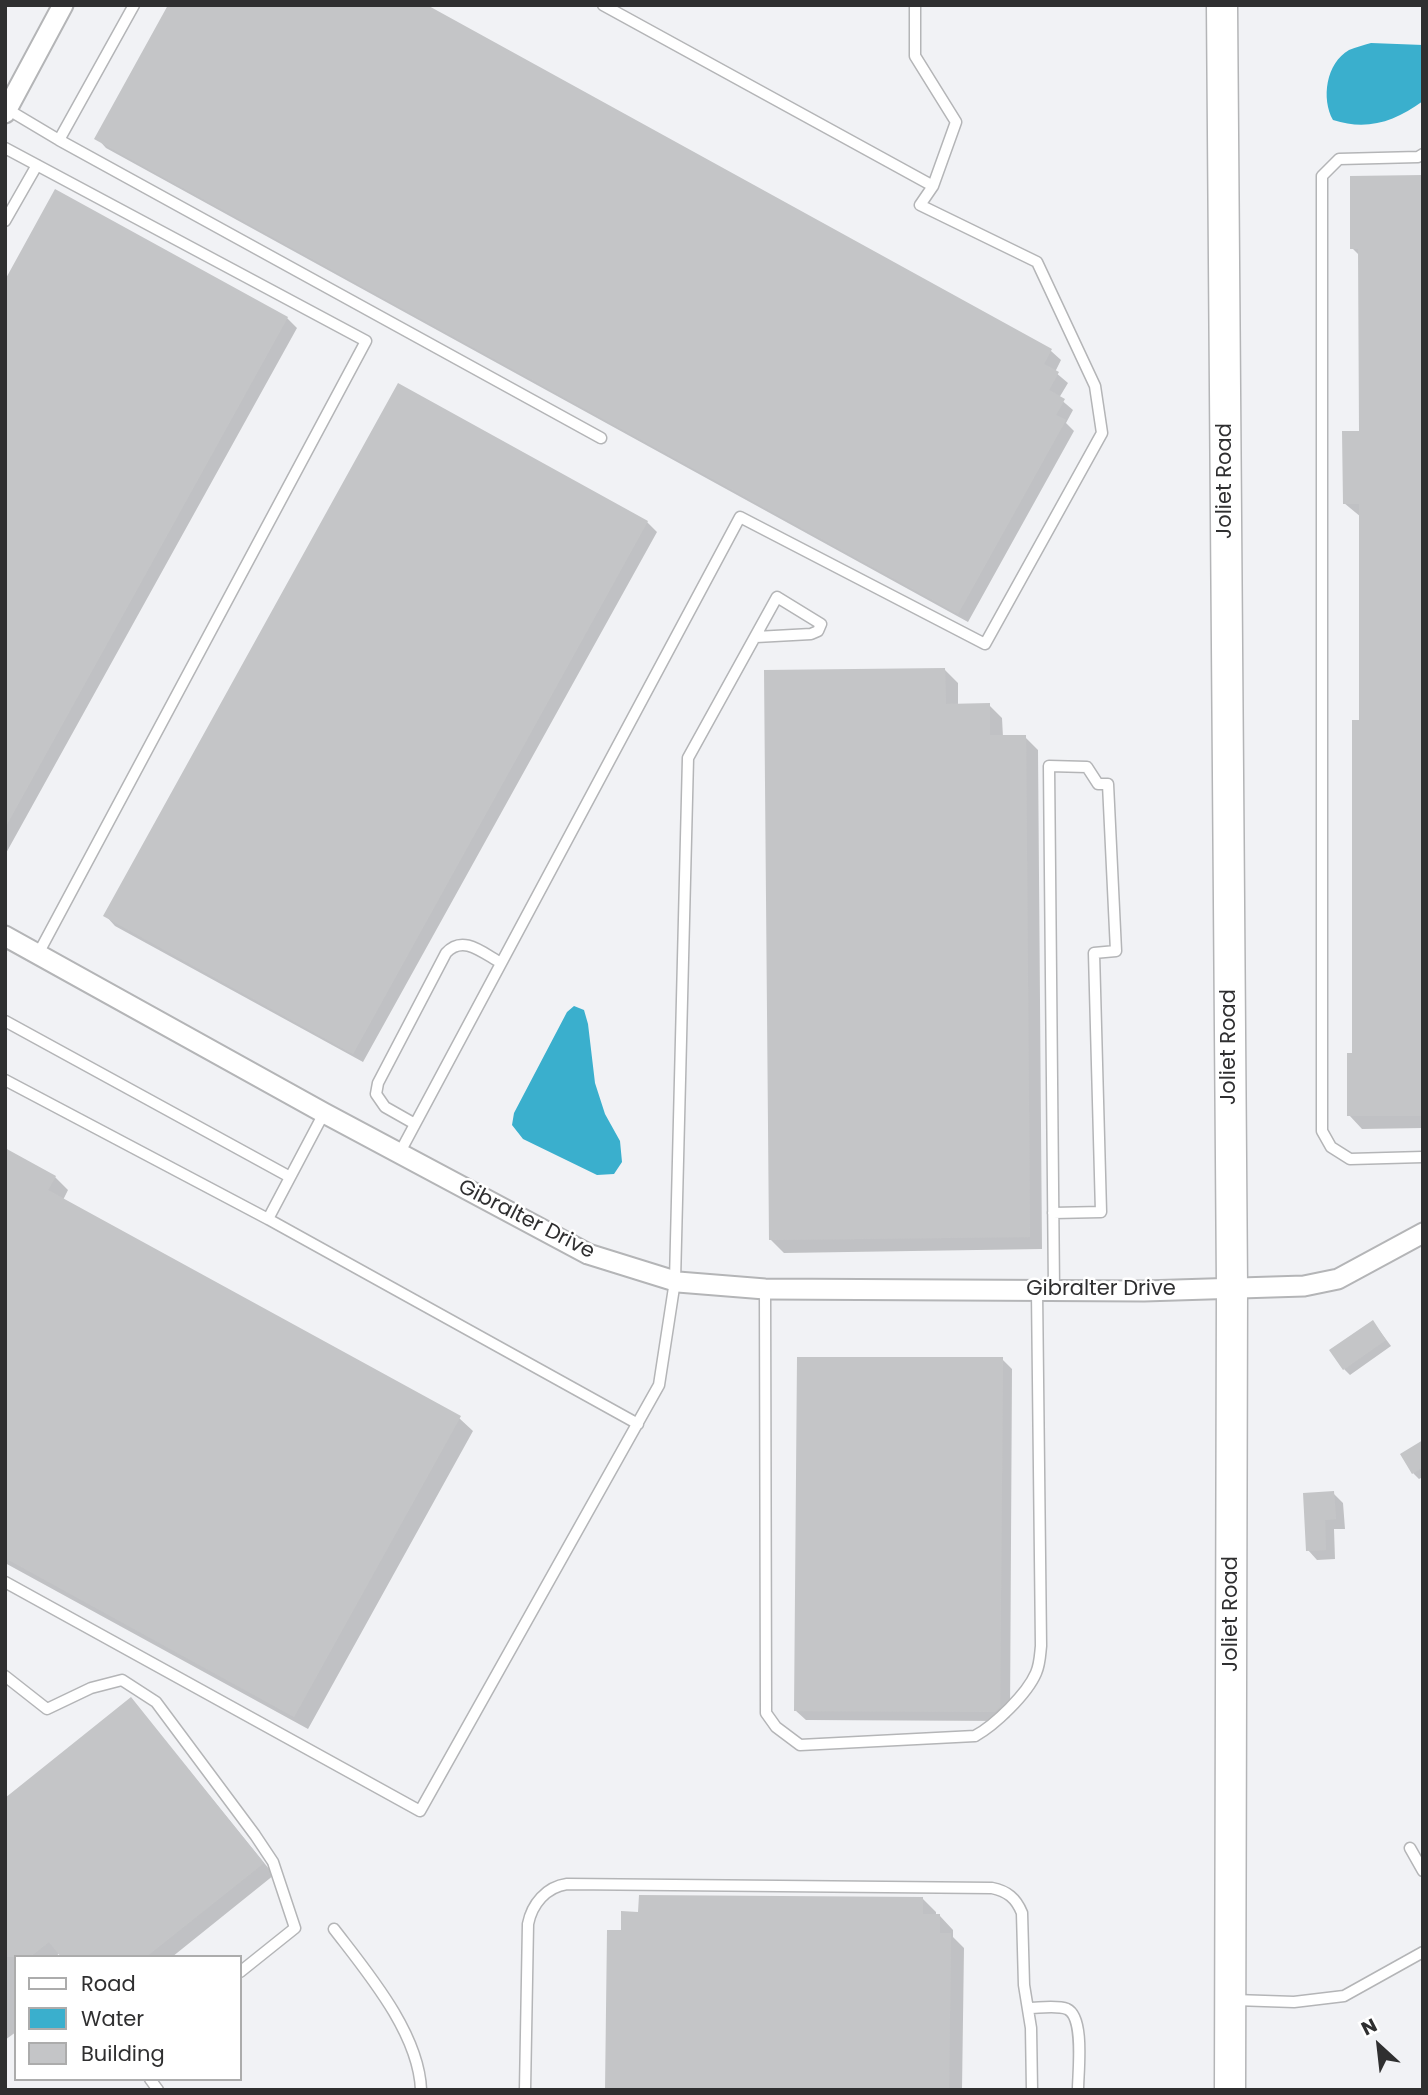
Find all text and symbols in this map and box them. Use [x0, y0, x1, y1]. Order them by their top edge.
street label: Joliet Road [1213, 423, 1239, 539]
street label: Joliet Road [1217, 989, 1243, 1105]
street label: Gibralter Drive [454, 1175, 598, 1265]
street label: Gibralter Drive [1026, 1277, 1176, 1303]
street label: Joliet Road [1219, 1556, 1245, 1672]
legend [14, 1955, 242, 2081]
text: Road [81, 1969, 136, 1998]
text: Water [81, 2004, 144, 2033]
north arrow [1344, 2011, 1414, 2081]
text: N [1357, 2012, 1382, 2042]
text: Building [81, 2039, 165, 2068]

